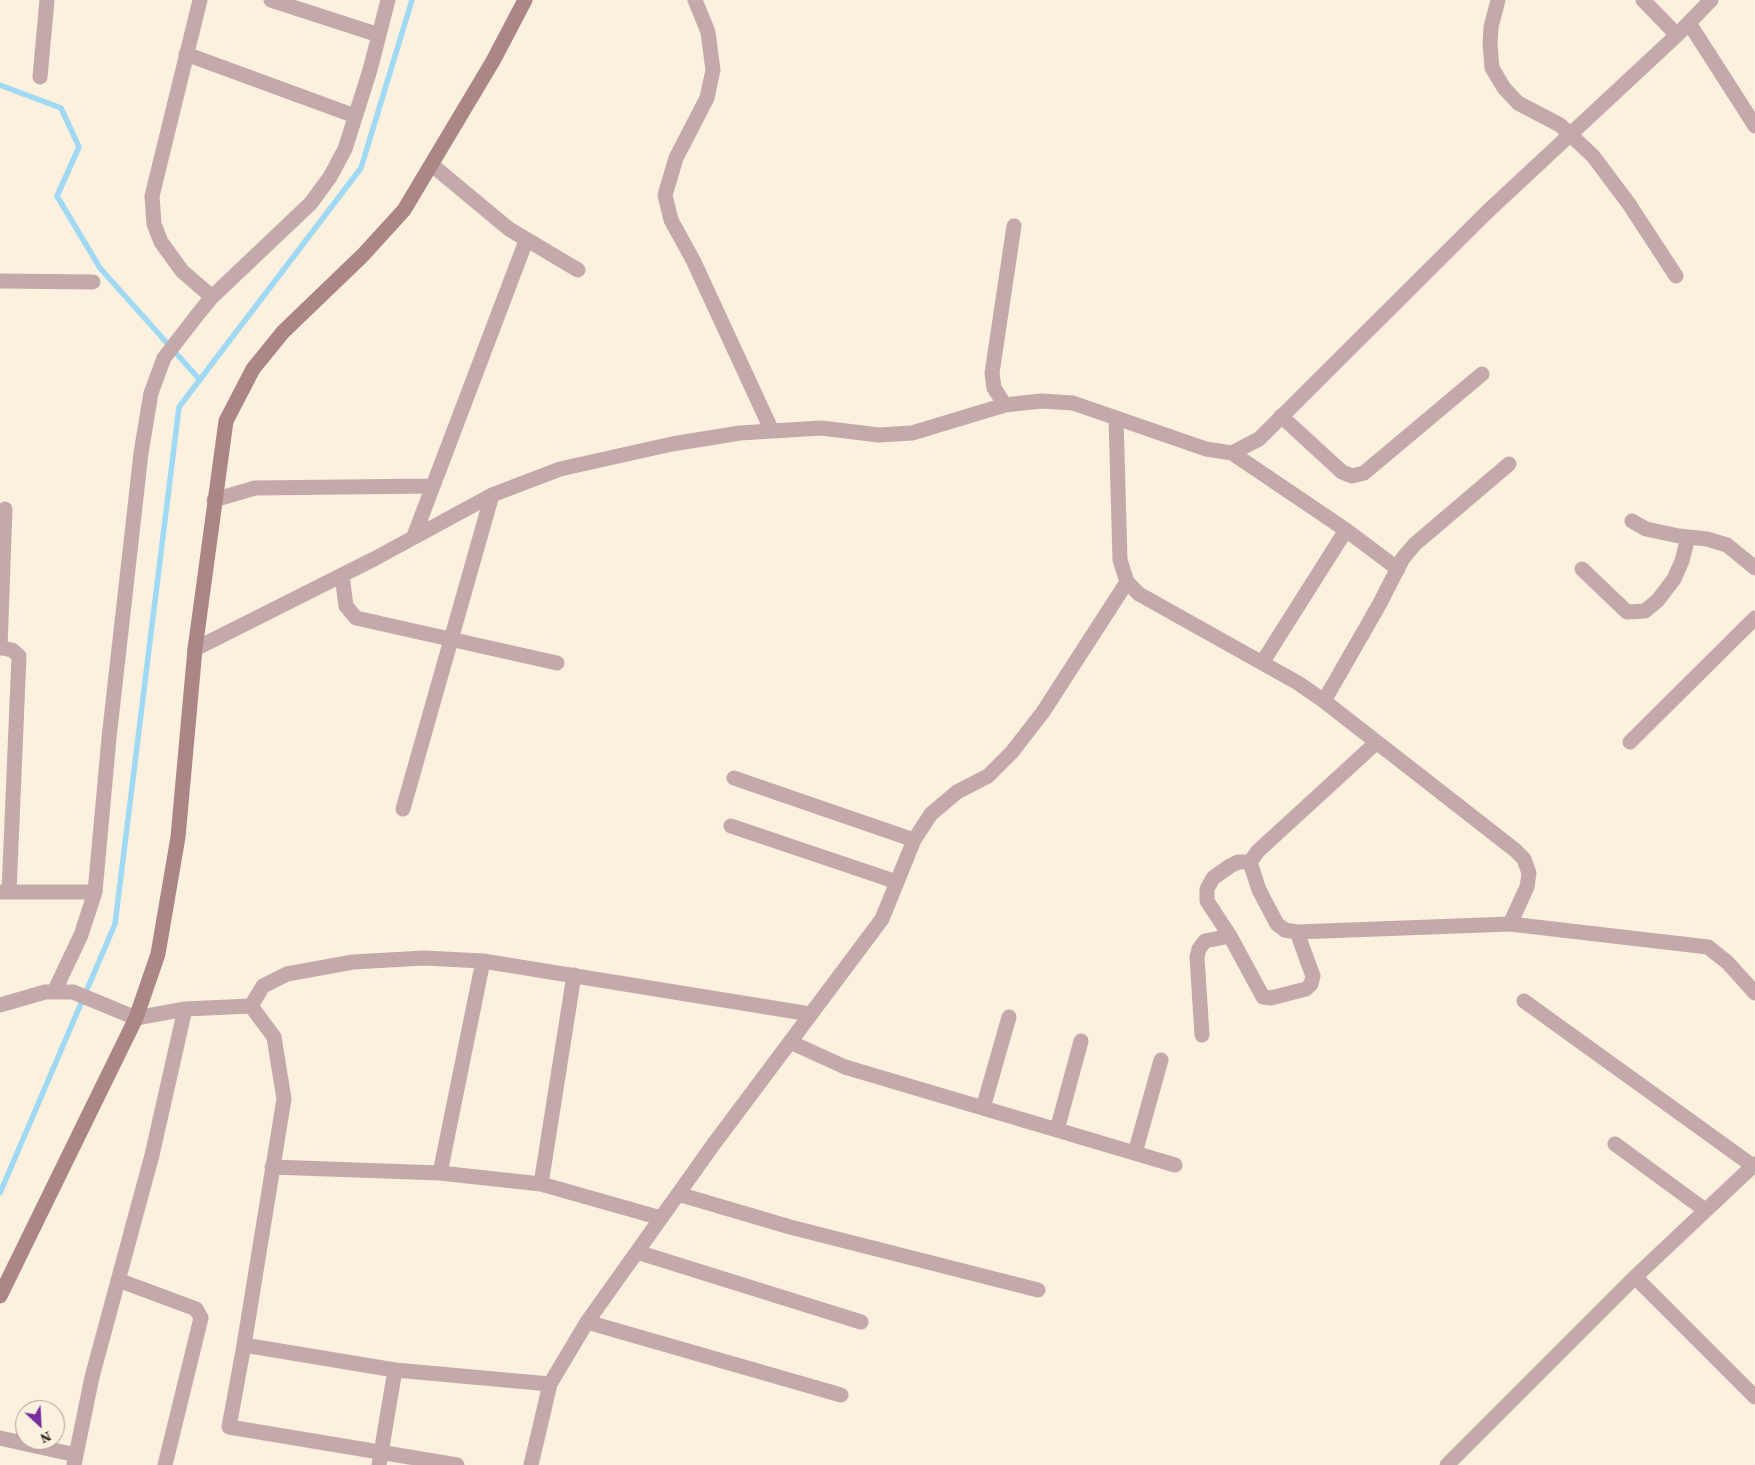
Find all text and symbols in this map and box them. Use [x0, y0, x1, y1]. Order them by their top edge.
north arrow [15, 1400, 65, 1450]
text: N [37, 1426, 55, 1449]

